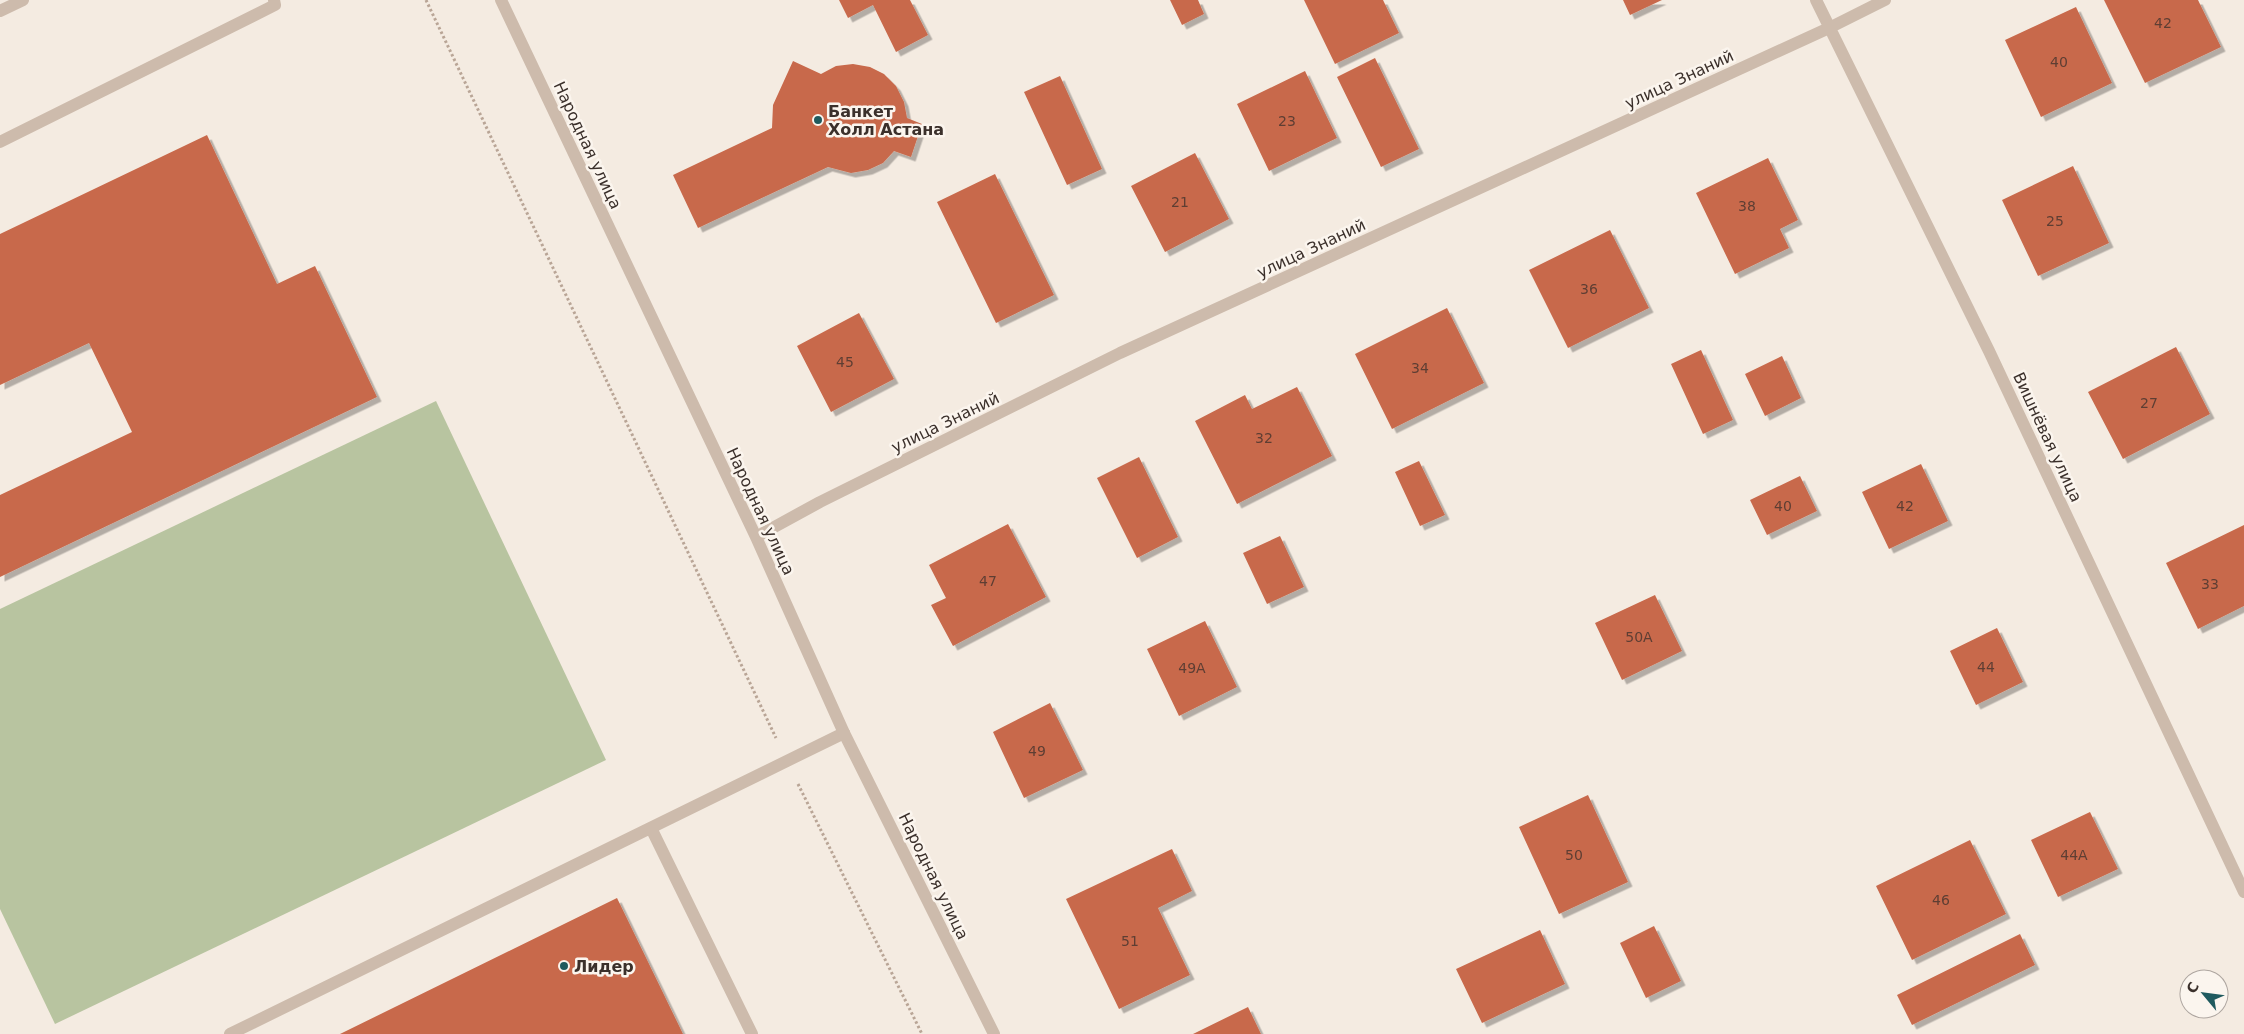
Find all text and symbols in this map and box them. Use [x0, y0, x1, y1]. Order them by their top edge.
house number: 42 [2154, 15, 2172, 31]
street label: улица Знаний [1622, 46, 1737, 113]
house number: 40 [2050, 54, 2068, 70]
street label: Народная улица [550, 78, 625, 212]
place label: Банкет Холл Астана [828, 102, 944, 139]
house number: 23 [1278, 113, 1296, 129]
marker: Банкет Холл Астана [812, 114, 824, 126]
house number: 21 [1171, 194, 1189, 210]
house number: 38 [1738, 198, 1756, 214]
house number: 25 [2046, 213, 2064, 229]
street label: улица Знаний [1254, 215, 1369, 282]
house number: 36 [1580, 281, 1598, 297]
house number: 45 [836, 354, 854, 370]
house number: 34 [1411, 360, 1429, 376]
street label: Вишнёвая улица [2009, 369, 2086, 505]
street label: улица Знаний [888, 388, 1002, 457]
house number: 27 [2140, 395, 2158, 411]
house number: 32 [1255, 430, 1273, 446]
street label: Народная улица [723, 444, 798, 578]
house number: 40 [1774, 498, 1792, 514]
house number: 42 [1896, 498, 1914, 514]
house number: 47 [979, 573, 997, 589]
house number: 33 [2201, 576, 2219, 592]
house number: 50А [1625, 629, 1653, 645]
house number: 44 [1977, 659, 1995, 675]
house number: 49А [1178, 660, 1206, 676]
house number: 49 [1028, 743, 1046, 759]
street label: Народная улица [895, 810, 972, 943]
house number: 50 [1565, 847, 1583, 863]
house number: 44А [2060, 847, 2088, 863]
house number: 46 [1932, 892, 1950, 908]
house number: 51 [1121, 933, 1139, 949]
place label: Лидер [574, 957, 634, 976]
marker: Лидер [558, 960, 570, 972]
north arrow [2179, 969, 2229, 1019]
text: С [2183, 979, 2202, 996]

